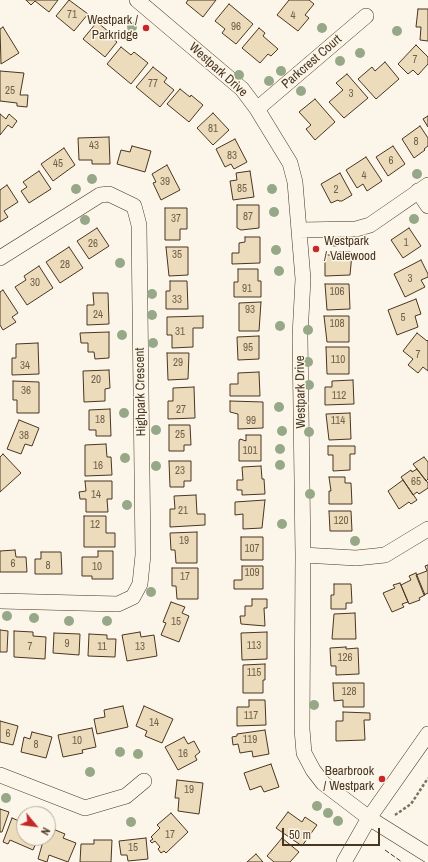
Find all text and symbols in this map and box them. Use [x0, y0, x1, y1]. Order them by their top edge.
house number: 71 [67, 8, 77, 22]
house number: 4 [290, 9, 296, 23]
place label: Westpark / Parkridge [87, 13, 138, 44]
house number: 96 [231, 20, 241, 34]
marker: Westpark / Parkridge [141, 23, 151, 33]
street label: Parkcrest Court [279, 32, 345, 92]
street label: Westpark Drive [186, 40, 250, 100]
house number: 7 [412, 53, 418, 67]
house number: 77 [148, 77, 158, 91]
house number: 25 [5, 84, 15, 98]
house number: 3 [348, 87, 354, 101]
house number: 81 [208, 122, 218, 136]
house number: 8 [413, 135, 419, 149]
house number: 43 [89, 139, 99, 153]
house number: 83 [227, 149, 237, 163]
house number: 6 [388, 154, 394, 168]
house number: 45 [53, 157, 63, 171]
house number: 4 [361, 169, 367, 183]
house number: 39 [160, 175, 170, 189]
house number: 85 [237, 182, 247, 196]
house number: 2 [333, 183, 339, 197]
house number: 87 [243, 210, 253, 224]
house number: 37 [171, 212, 181, 226]
place label: Westpark / Valewood [324, 234, 376, 265]
house number: 1 [403, 236, 409, 250]
house number: 26 [88, 237, 98, 251]
marker: Westpark / Valewood [311, 244, 321, 254]
house number: 35 [172, 248, 182, 262]
house number: 28 [60, 258, 70, 272]
house number: 3 [407, 272, 413, 286]
house number: 30 [30, 276, 40, 290]
house number: 91 [242, 282, 252, 296]
house number: 106 [329, 285, 345, 299]
house number: 33 [172, 293, 182, 307]
house number: 93 [245, 303, 255, 317]
house number: 24 [93, 308, 103, 322]
house number: 5 [400, 311, 406, 325]
house number: 108 [329, 317, 345, 331]
house number: 31 [175, 325, 185, 339]
house number: 95 [243, 341, 253, 355]
street label: Highpark Crescent [132, 347, 150, 437]
house number: 7 [415, 348, 421, 362]
house number: 110 [331, 353, 345, 367]
street label: Westpark Drive [293, 355, 309, 429]
house number: 29 [173, 356, 183, 370]
house number: 34 [20, 359, 30, 373]
house number: 20 [91, 373, 101, 387]
house number: 36 [21, 384, 31, 398]
house number: 112 [332, 389, 346, 403]
house number: 27 [176, 403, 186, 417]
house number: 18 [95, 413, 105, 427]
house number: 99 [246, 414, 256, 428]
house number: 114 [331, 414, 345, 428]
house number: 25 [175, 428, 185, 442]
house number: 38 [19, 429, 29, 443]
house number: 101 [242, 444, 258, 458]
house number: 16 [93, 459, 103, 473]
house number: 23 [175, 464, 185, 478]
house number: 65 [411, 475, 421, 489]
house number: 14 [91, 488, 101, 502]
house number: 21 [178, 504, 188, 518]
house number: 120 [333, 514, 349, 528]
house number: 12 [90, 518, 100, 532]
house number: 19 [179, 534, 189, 548]
house number: 107 [244, 542, 260, 556]
house number: 6 [10, 557, 16, 571]
house number: 8 [45, 559, 51, 573]
house number: 10 [92, 560, 102, 574]
house number: 109 [244, 566, 260, 580]
house number: 17 [180, 570, 190, 584]
house number: 15 [171, 615, 181, 629]
house number: 9 [64, 637, 70, 651]
house number: 113 [247, 639, 261, 653]
house number: 7 [27, 640, 33, 654]
house number: 11 [97, 640, 107, 654]
house number: 13 [135, 640, 145, 654]
house number: 126 [337, 651, 353, 665]
house number: 115 [247, 666, 261, 680]
house number: 128 [341, 685, 357, 699]
house number: 117 [244, 709, 258, 723]
house number: 14 [149, 716, 159, 730]
house number: 6 [5, 727, 11, 741]
house number: 119 [243, 733, 257, 747]
house number: 10 [72, 734, 82, 748]
house number: 8 [33, 738, 39, 752]
house number: 16 [178, 747, 188, 761]
place label: Bearbrook / Westpark [323, 764, 374, 795]
marker: Bearbrook / Westpark [377, 774, 387, 784]
house number: 19 [184, 783, 194, 797]
north arrow [16, 806, 56, 846]
scale bar [284, 820, 382, 846]
text: N [38, 825, 53, 838]
text: 50 m [289, 827, 311, 843]
house number: 17 [165, 828, 175, 842]
house number: 15 [128, 841, 138, 855]

